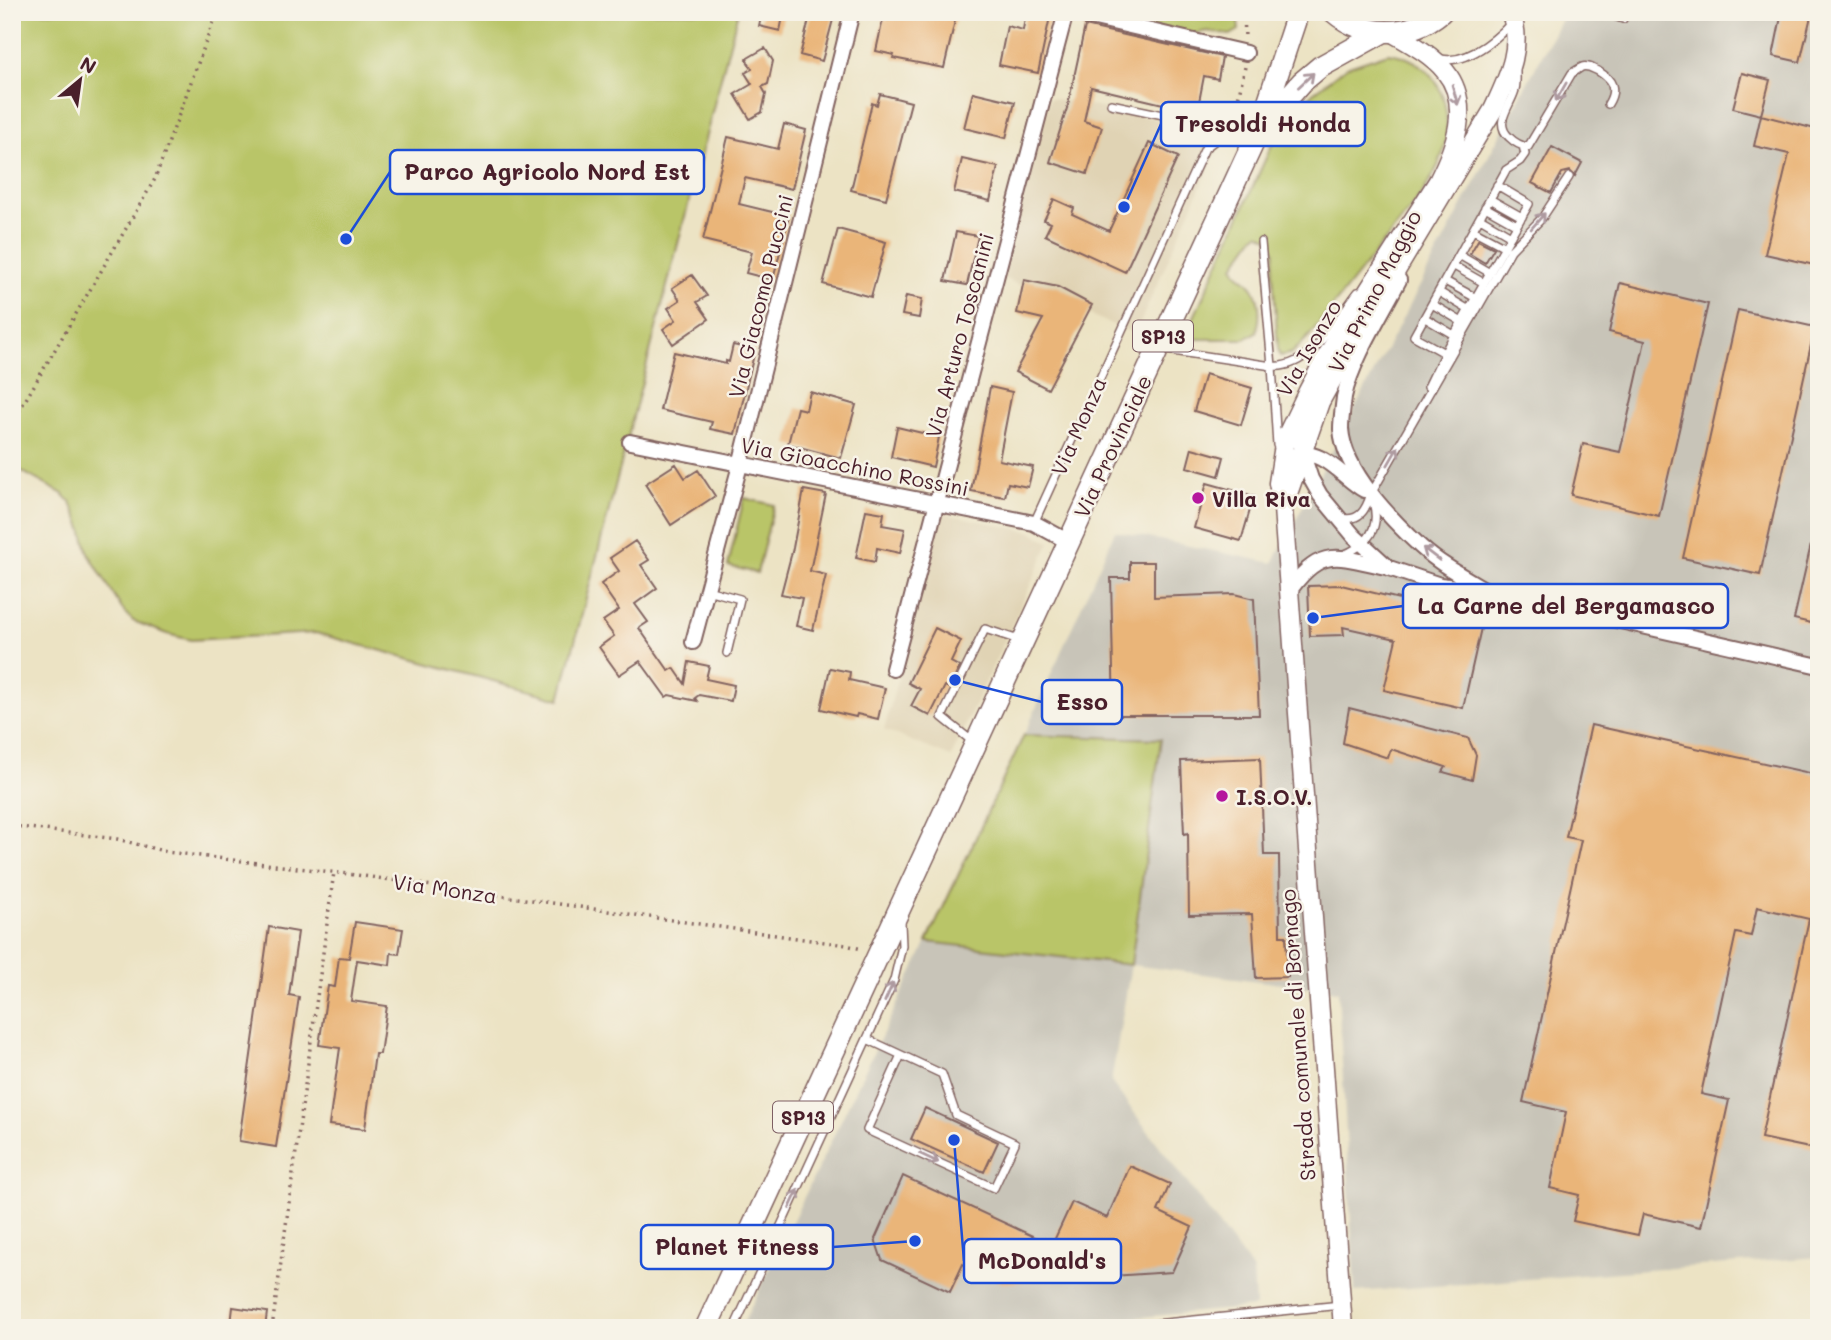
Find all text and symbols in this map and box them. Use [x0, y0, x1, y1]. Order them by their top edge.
north arrow [46, 46, 116, 116]
text: N [76, 50, 101, 79]
one-way arrow [1296, 72, 1314, 89]
one-way arrow [1554, 82, 1568, 102]
one-way arrow [1449, 83, 1462, 106]
callout: Tresoldi Honda [1161, 102, 1365, 146]
text: Tresoldi Honda [1175, 108, 1351, 138]
callout: Parco Agricolo Nord Est [390, 150, 704, 194]
text: Parco Agricolo Nord Est [404, 156, 690, 186]
street label: Via Giacomo Puccini [722, 191, 798, 401]
street label: Via Primo Maggio [1321, 205, 1427, 377]
one-way arrow [1530, 213, 1546, 231]
street label: Via Arturo Toscanini [919, 230, 999, 440]
street label: Via Isonzo [1269, 295, 1347, 401]
road number: SP13 [1133, 320, 1193, 352]
street label: Via Provinciale [1067, 370, 1157, 522]
street label: Via Monza [1044, 372, 1112, 480]
street label: Via Gioacchino Rossini [739, 431, 971, 501]
one-way arrow [1386, 446, 1400, 466]
place label: Villa Riva [1212, 485, 1311, 512]
marker: Villa Riva [1190, 490, 1206, 506]
one-way arrow [1421, 547, 1440, 562]
callout: La Carne del Bergamasco [1403, 584, 1728, 628]
text: La Carne del Bergamasco [1417, 590, 1715, 620]
callout: Esso [1042, 680, 1122, 724]
text: Esso [1056, 686, 1108, 716]
place label: I.S.O.V. [1236, 783, 1312, 810]
marker: I.S.O.V. [1214, 788, 1230, 804]
street label: Via Monza [391, 867, 499, 909]
street label: Strada comunale di Bornago [1273, 888, 1321, 1182]
one-way arrow [883, 982, 896, 1003]
road number: SP13 [773, 1102, 833, 1133]
one-way arrow [918, 1152, 939, 1165]
one-way arrow [788, 1189, 801, 1210]
callout: Planet Fitness [641, 1225, 833, 1269]
text: Planet Fitness [655, 1231, 819, 1261]
callout: McDonald's [964, 1239, 1121, 1283]
text: McDonald's [978, 1245, 1106, 1275]

